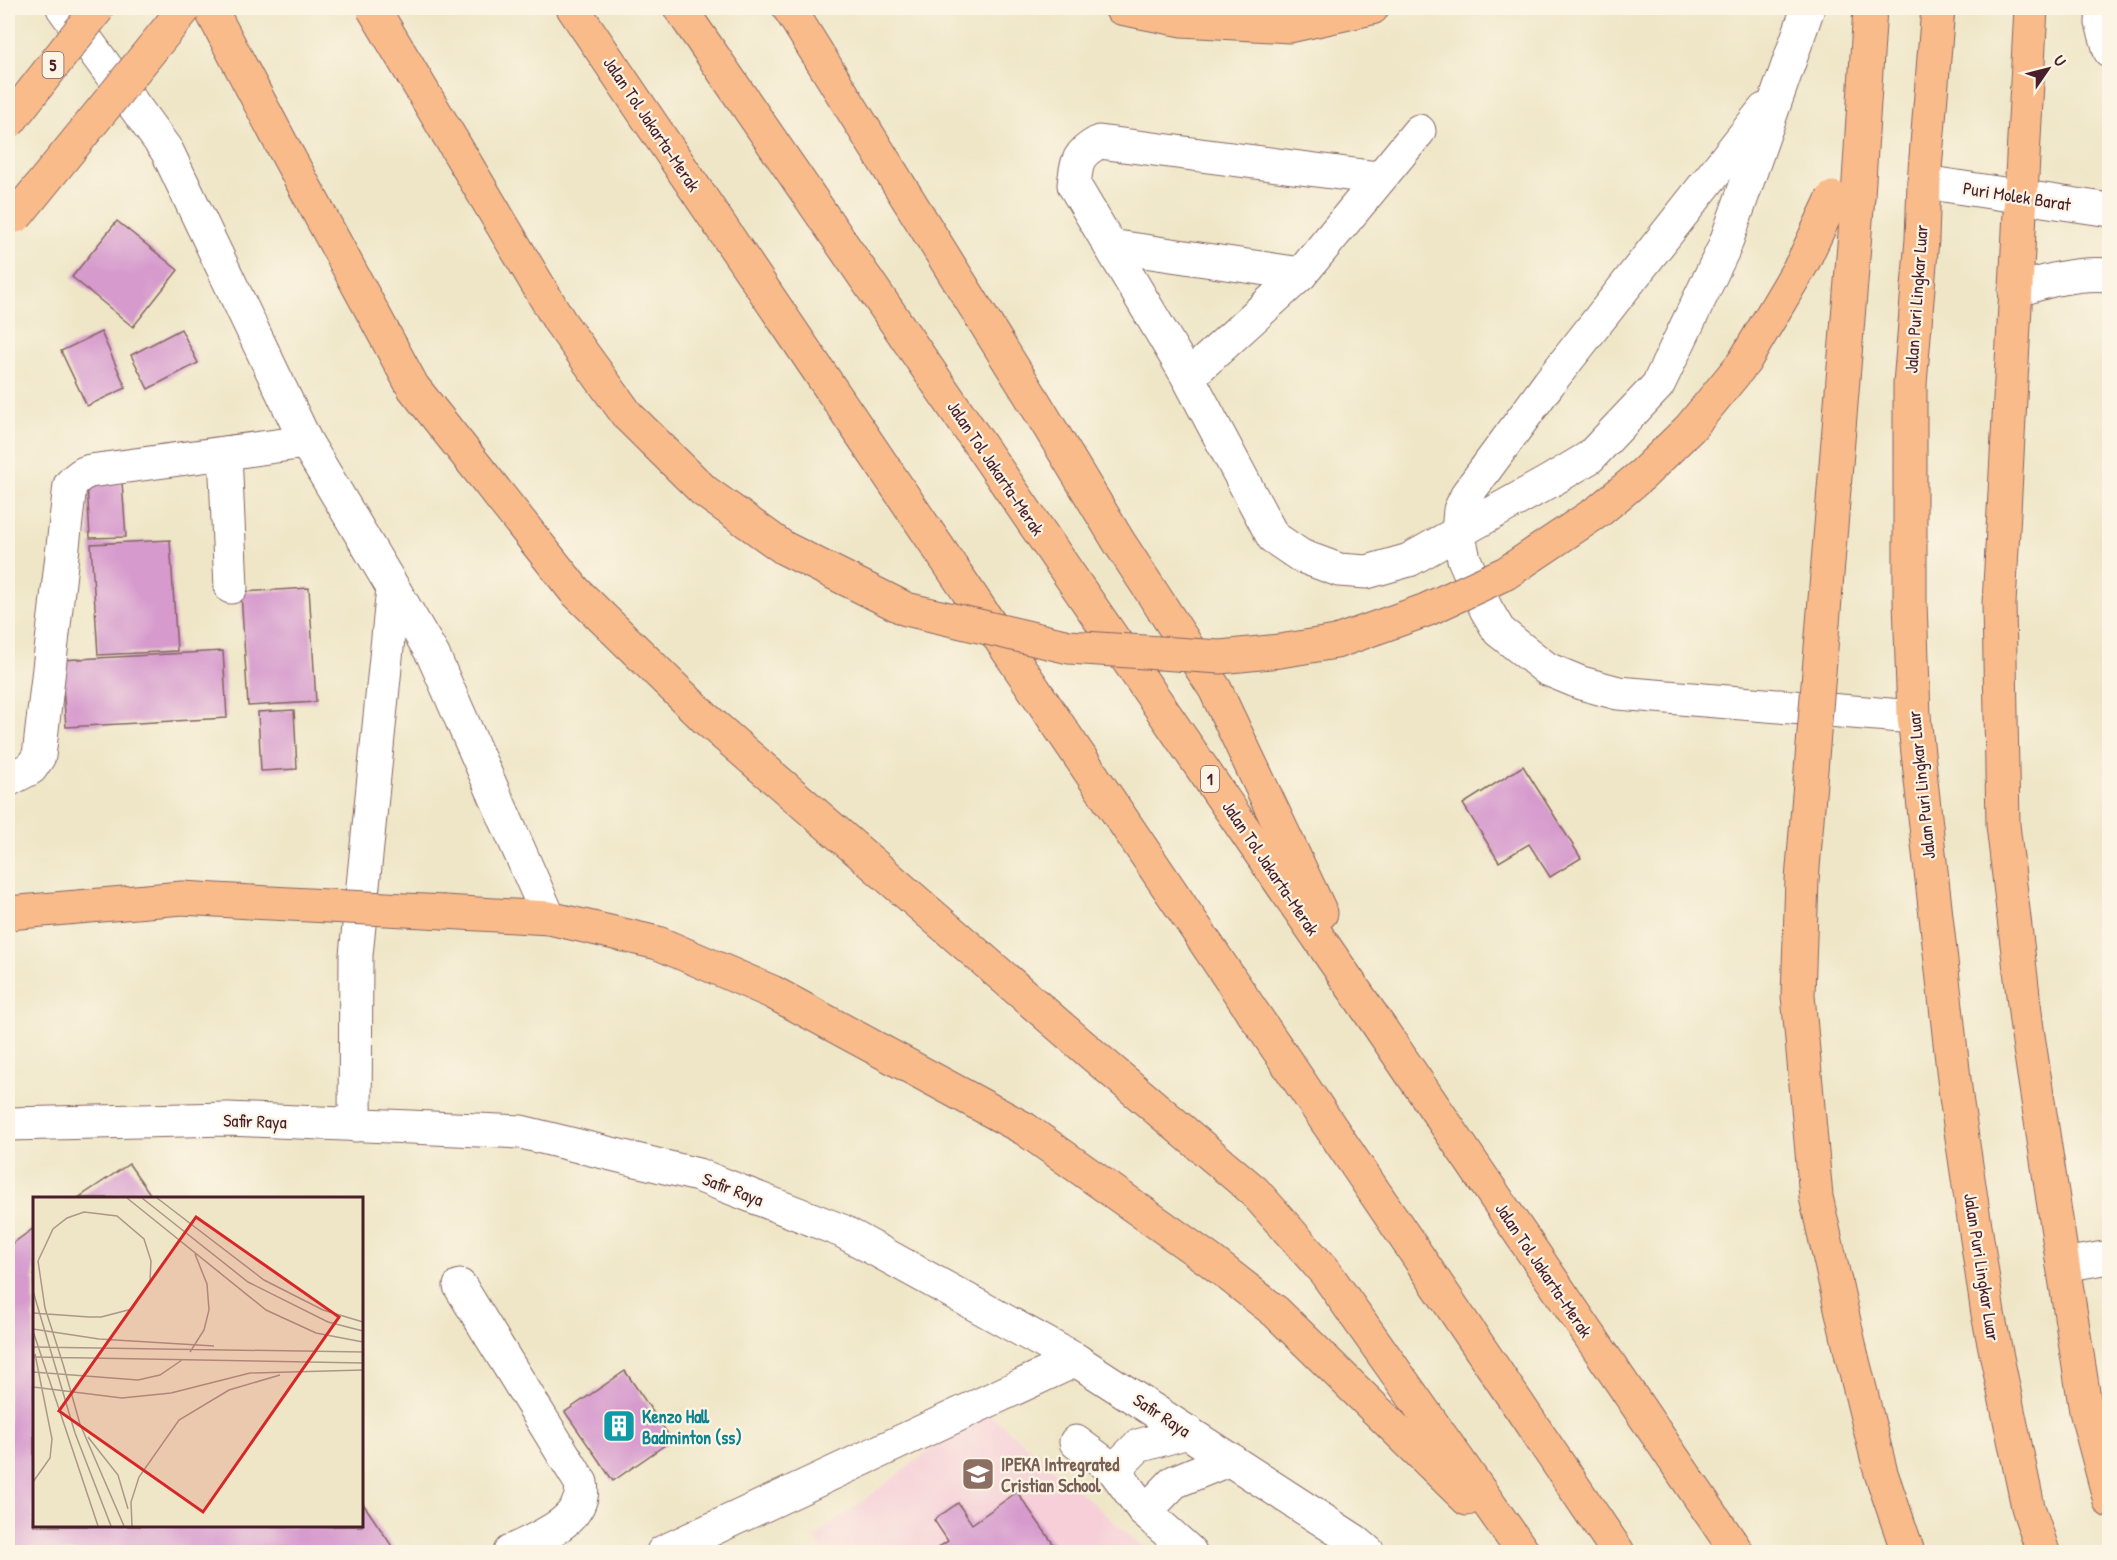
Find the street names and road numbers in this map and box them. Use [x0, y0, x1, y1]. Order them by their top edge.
road number: 5 [42, 52, 64, 78]
street label: Jalan Tol Jakarta–Merak [598, 52, 707, 197]
street label: Puri Molek Barat [1961, 175, 2073, 217]
street label: Jalan Puri Lingkar Luar [1898, 224, 1934, 374]
street label: Jalan Tol Jakarta–Merak [942, 396, 1051, 541]
street label: Jalan Puri Lingkar Luar [1901, 709, 1941, 860]
road number: 1 [1201, 766, 1219, 792]
street label: Jalan Tol Jakarta–Merak [1217, 796, 1326, 941]
street label: Safir Raya [223, 1107, 287, 1135]
street label: Safir Raya [699, 1166, 767, 1212]
street label: Jalan Puri Lingkar Luar [1958, 1191, 2006, 1343]
street label: Jalan Tol Jakarta–Merak [1490, 1198, 1599, 1343]
street label: Safir Raya [1129, 1387, 1195, 1443]

